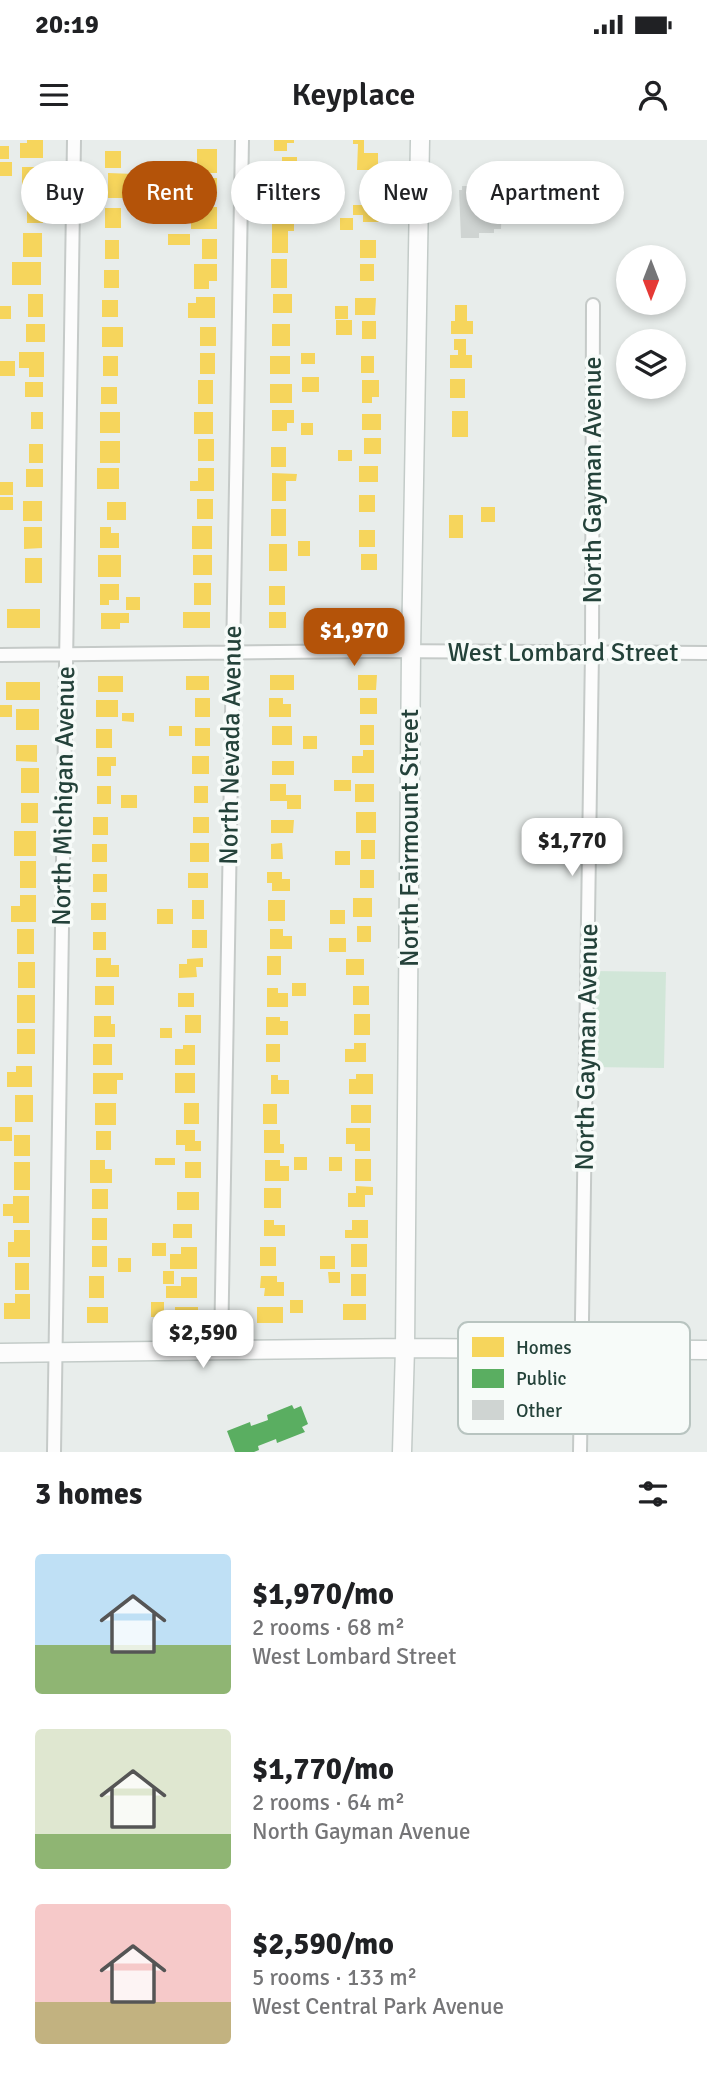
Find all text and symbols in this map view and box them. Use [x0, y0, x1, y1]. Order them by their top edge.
text: 20:19 [35, 9, 99, 41]
text: Keyplace [291, 75, 416, 114]
icon: menu [35, 76, 73, 114]
icon: person [634, 76, 672, 114]
chip: Buy [21, 161, 108, 224]
chip: Rent [122, 161, 217, 224]
chip: Filters [231, 161, 345, 224]
chip: New [359, 161, 452, 224]
chip: Apartment [466, 161, 624, 224]
north arrow [616, 245, 686, 315]
map controls [616, 245, 686, 399]
button: layers [616, 329, 686, 399]
street label: North Gayman Avenue [577, 356, 609, 604]
pin: $1,970 [297, 608, 411, 668]
text: $1,970 [320, 616, 388, 645]
street label: North Nevada Avenue [213, 625, 249, 865]
street label: West Lombard Street [448, 637, 678, 669]
street label: North Michigan Avenue [46, 666, 82, 926]
street label: North Fairmount Street [394, 709, 426, 967]
pin: $1,770 [515, 818, 629, 878]
text: $1,770 [538, 826, 606, 855]
street label: North Gayman Avenue [569, 923, 605, 1171]
pin: $2,590 [146, 1310, 260, 1370]
text: $2,590 [169, 1318, 237, 1347]
legend [458, 1322, 690, 1434]
text: Homes [516, 1336, 572, 1360]
text: Public [516, 1367, 567, 1391]
text: Other [516, 1399, 562, 1423]
icon: filters [634, 1475, 672, 1513]
text: 3 homes [35, 1476, 142, 1513]
text: $1,970/mo [252, 1576, 394, 1613]
icon: home [91, 1582, 175, 1666]
text: 2 rooms · 68 m² [252, 1613, 405, 1642]
text: West Lombard Street [252, 1642, 456, 1671]
text: $1,770/mo [252, 1751, 394, 1788]
icon: home [91, 1757, 175, 1841]
text: 2 rooms · 64 m² [252, 1788, 405, 1817]
text: North Gayman Avenue [252, 1817, 471, 1846]
text: $2,590/mo [252, 1926, 394, 1963]
icon: home [91, 1932, 175, 2016]
text: 5 rooms · 133 m² [252, 1963, 417, 1992]
text: West Central Park Avenue [252, 1992, 504, 2021]

